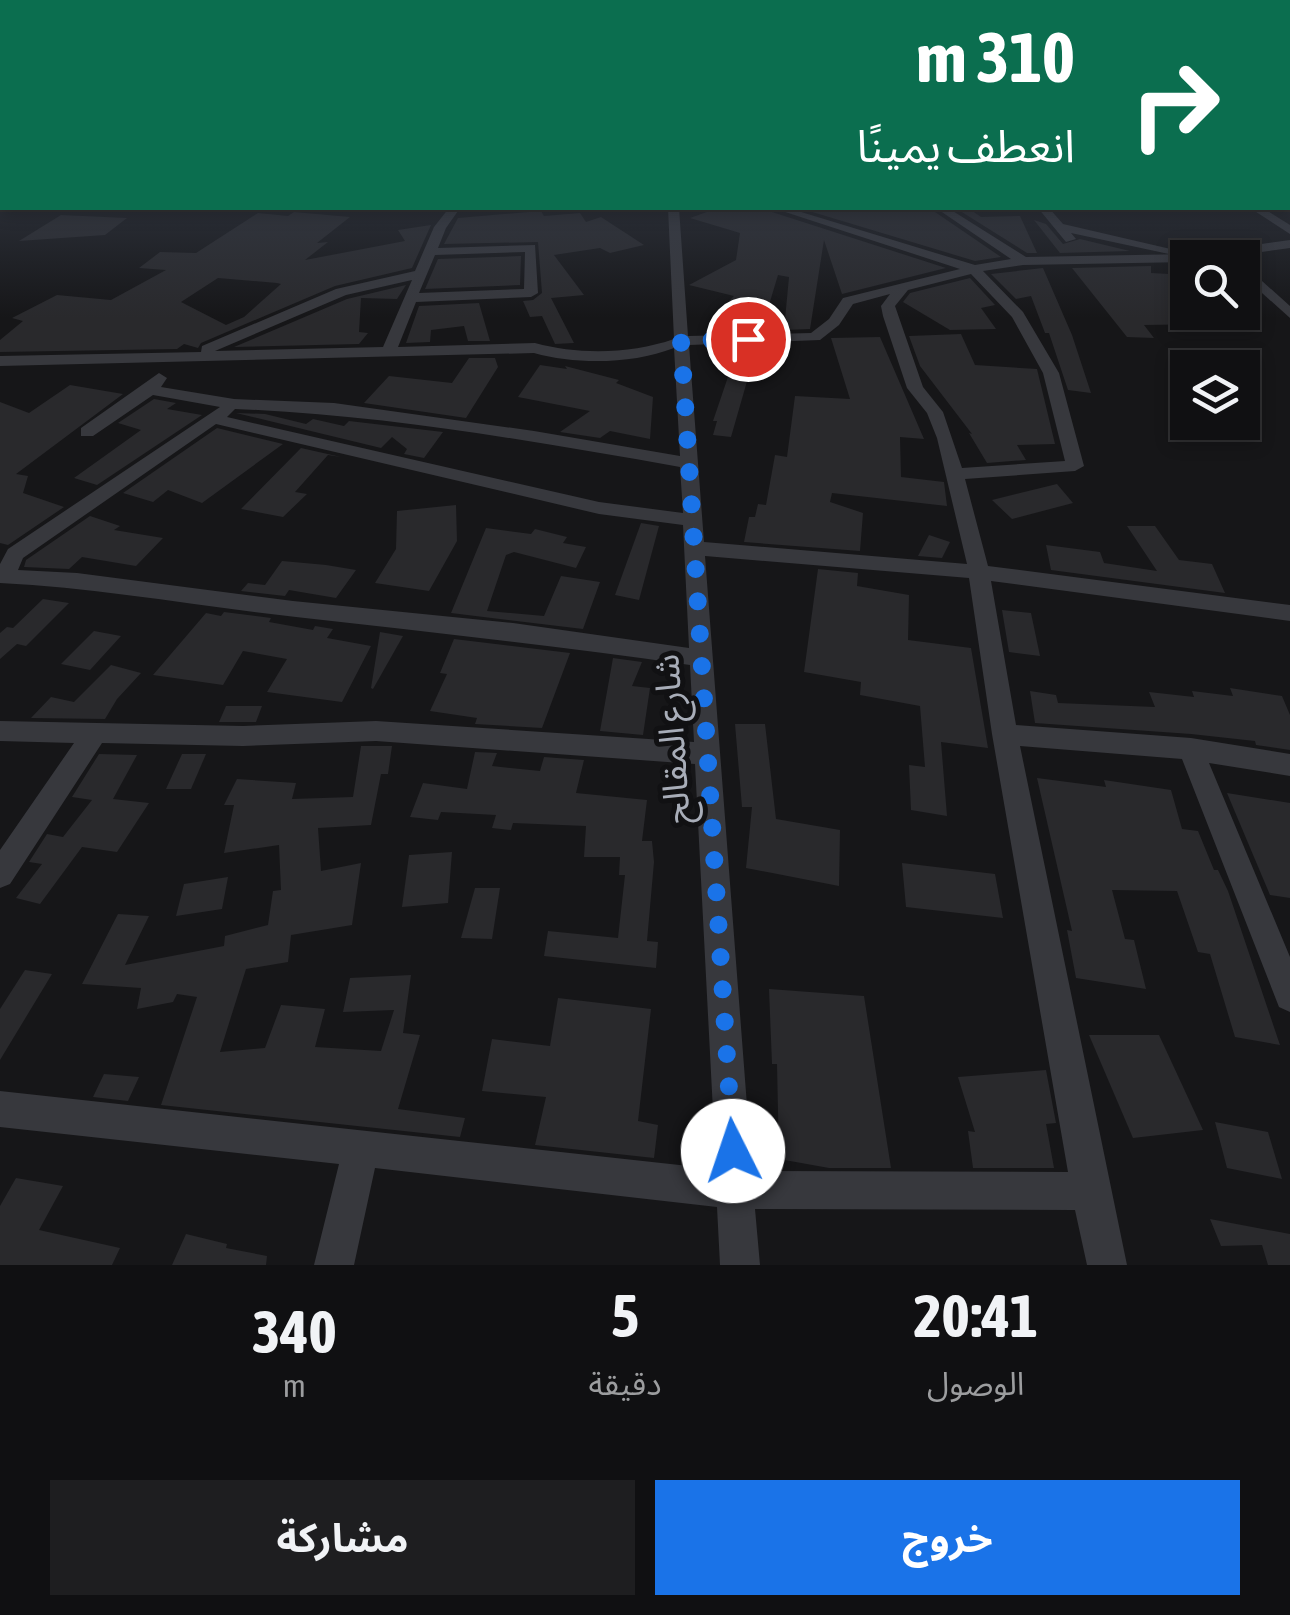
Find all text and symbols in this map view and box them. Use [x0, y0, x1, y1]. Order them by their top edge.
text: 310 m [916, 17, 1075, 97]
icon: right [1110, 40, 1240, 170]
text: انعطف يمينًا [856, 120, 1075, 172]
map controls [1170, 240, 1260, 440]
button: search [1170, 240, 1260, 330]
pin [706, 297, 791, 382]
icon: arrive [721, 312, 776, 367]
button: layers [1170, 350, 1260, 440]
street label: شارع المقالح [645, 652, 704, 825]
position arrow [681, 1099, 785, 1203]
text: 5 [611, 1281, 639, 1350]
text: 20:41 [913, 1281, 1038, 1350]
text: 340 [252, 1297, 337, 1366]
text: دقيقة [589, 1365, 661, 1402]
text: الوصول [927, 1365, 1024, 1402]
text: m [283, 1367, 306, 1404]
button: مشاركة [50, 1480, 635, 1595]
button: خروج [655, 1480, 1240, 1595]

